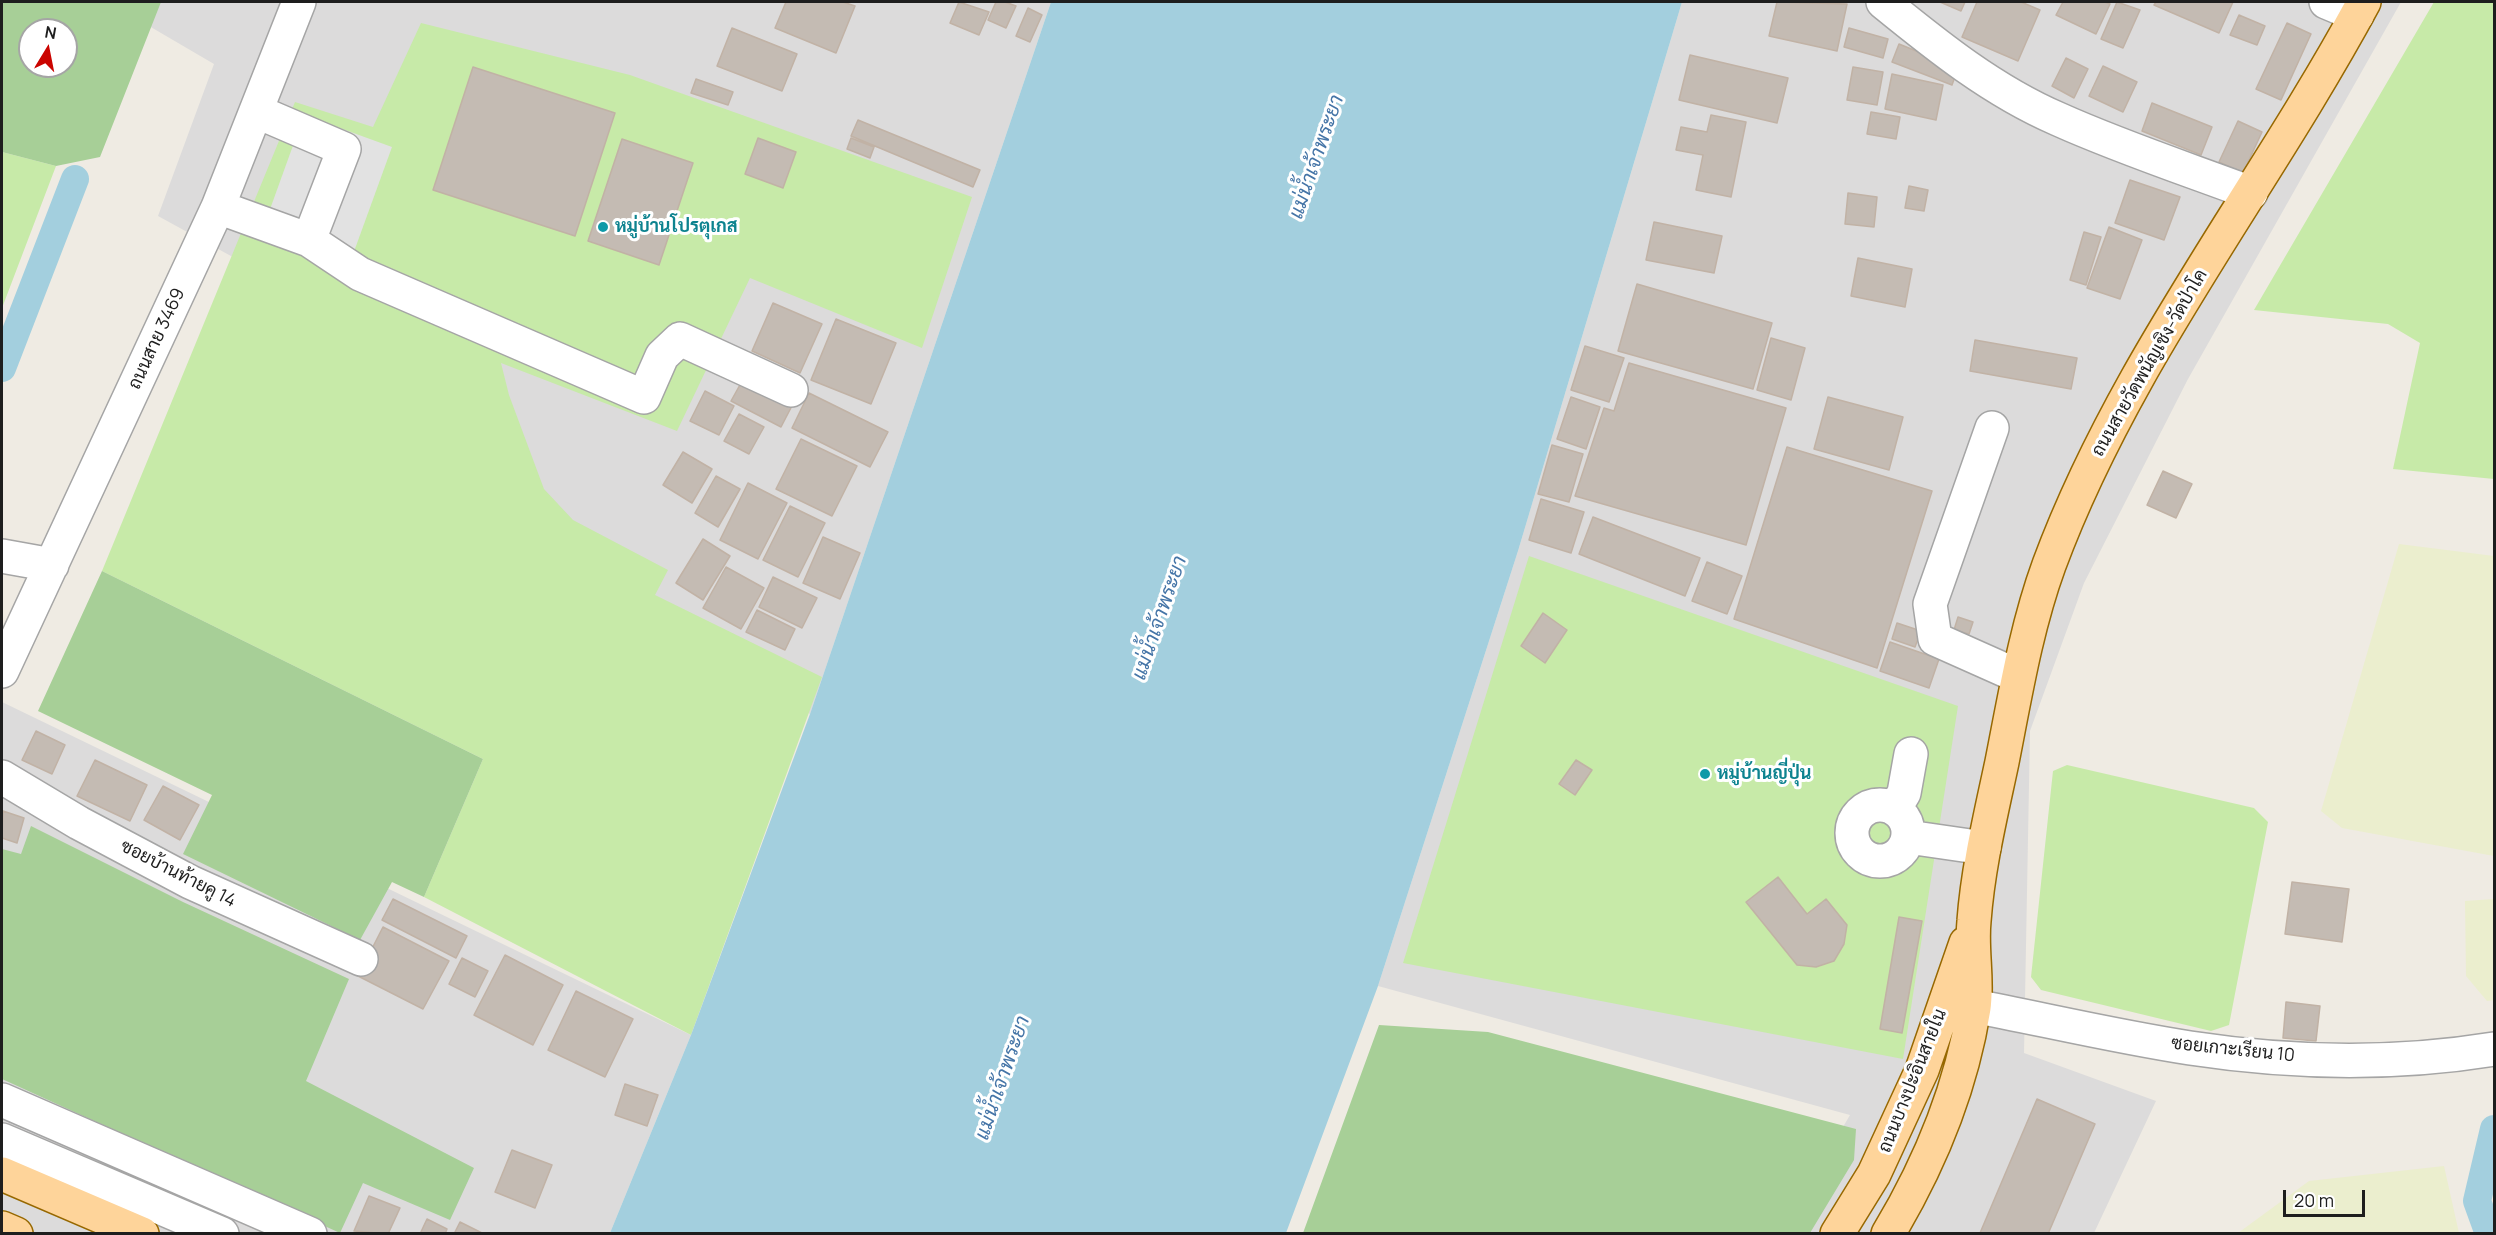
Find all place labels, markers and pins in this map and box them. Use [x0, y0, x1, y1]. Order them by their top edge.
place label: หมู่บ้านโปรตุเกส [615, 216, 738, 238]
marker: หมู่บ้านโปรตุเกส [596, 220, 610, 234]
place label: หมู่บ้านญี่ปุ่น [1717, 763, 1812, 785]
marker: หมู่บ้านญี่ปุ่น [1698, 767, 1712, 781]

